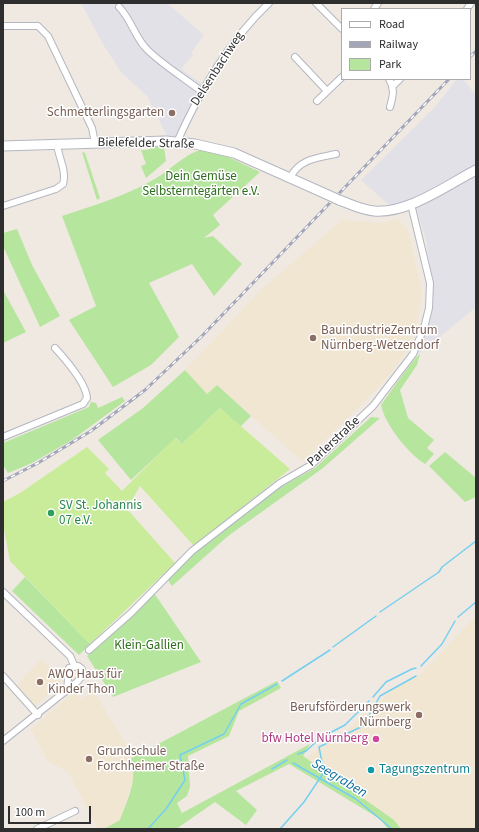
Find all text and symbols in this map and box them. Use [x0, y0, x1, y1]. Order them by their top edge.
legend [341, 8, 471, 80]
text: Road [379, 16, 405, 33]
street label: Delsenbachweg [188, 29, 248, 109]
text: Railway [379, 36, 418, 53]
text: Park [379, 56, 401, 73]
place label: Schmetterlingsgarten [47, 105, 164, 121]
marker: Schmetterlingsgarten [167, 108, 177, 118]
street label: Bielefelder Straße [97, 135, 195, 153]
park label: Dein Gemüse Selbsterntegärten e.V. [142, 169, 260, 200]
place label: BauindustrieZentrum Nürnberg-Wetzendorf [321, 323, 439, 354]
marker: BauindustrieZentrum Nürnberg-Wetzendorf [308, 333, 318, 343]
street label: Parlerstraße [304, 414, 364, 470]
place label: SV St. Johannis 07 e.V. [59, 498, 142, 529]
marker: SV St. Johannis 07 e.V. [46, 508, 56, 518]
park label: Klein-Gallien [114, 638, 184, 654]
place label: AWO Haus für Kinder Thon [48, 667, 122, 698]
marker: AWO Haus für Kinder Thon [35, 677, 45, 687]
place label: Berufsförderungswerk Nürnberg [290, 700, 411, 731]
marker: Berufsförderungswerk Nürnberg [414, 710, 424, 720]
place label: bfw Hotel Nürnberg [262, 731, 368, 747]
marker: bfw Hotel Nürnberg [371, 734, 381, 744]
place label: Grundschule Forchheimer Straße [97, 744, 204, 775]
marker: Grundschule Forchheimer Straße [84, 754, 94, 764]
water label: Seegraben [308, 756, 370, 802]
place label: Tagungszentrum [379, 762, 470, 778]
marker: Tagungszentrum [366, 765, 376, 775]
scale bar [10, 798, 93, 824]
text: 100 m [15, 804, 45, 821]

